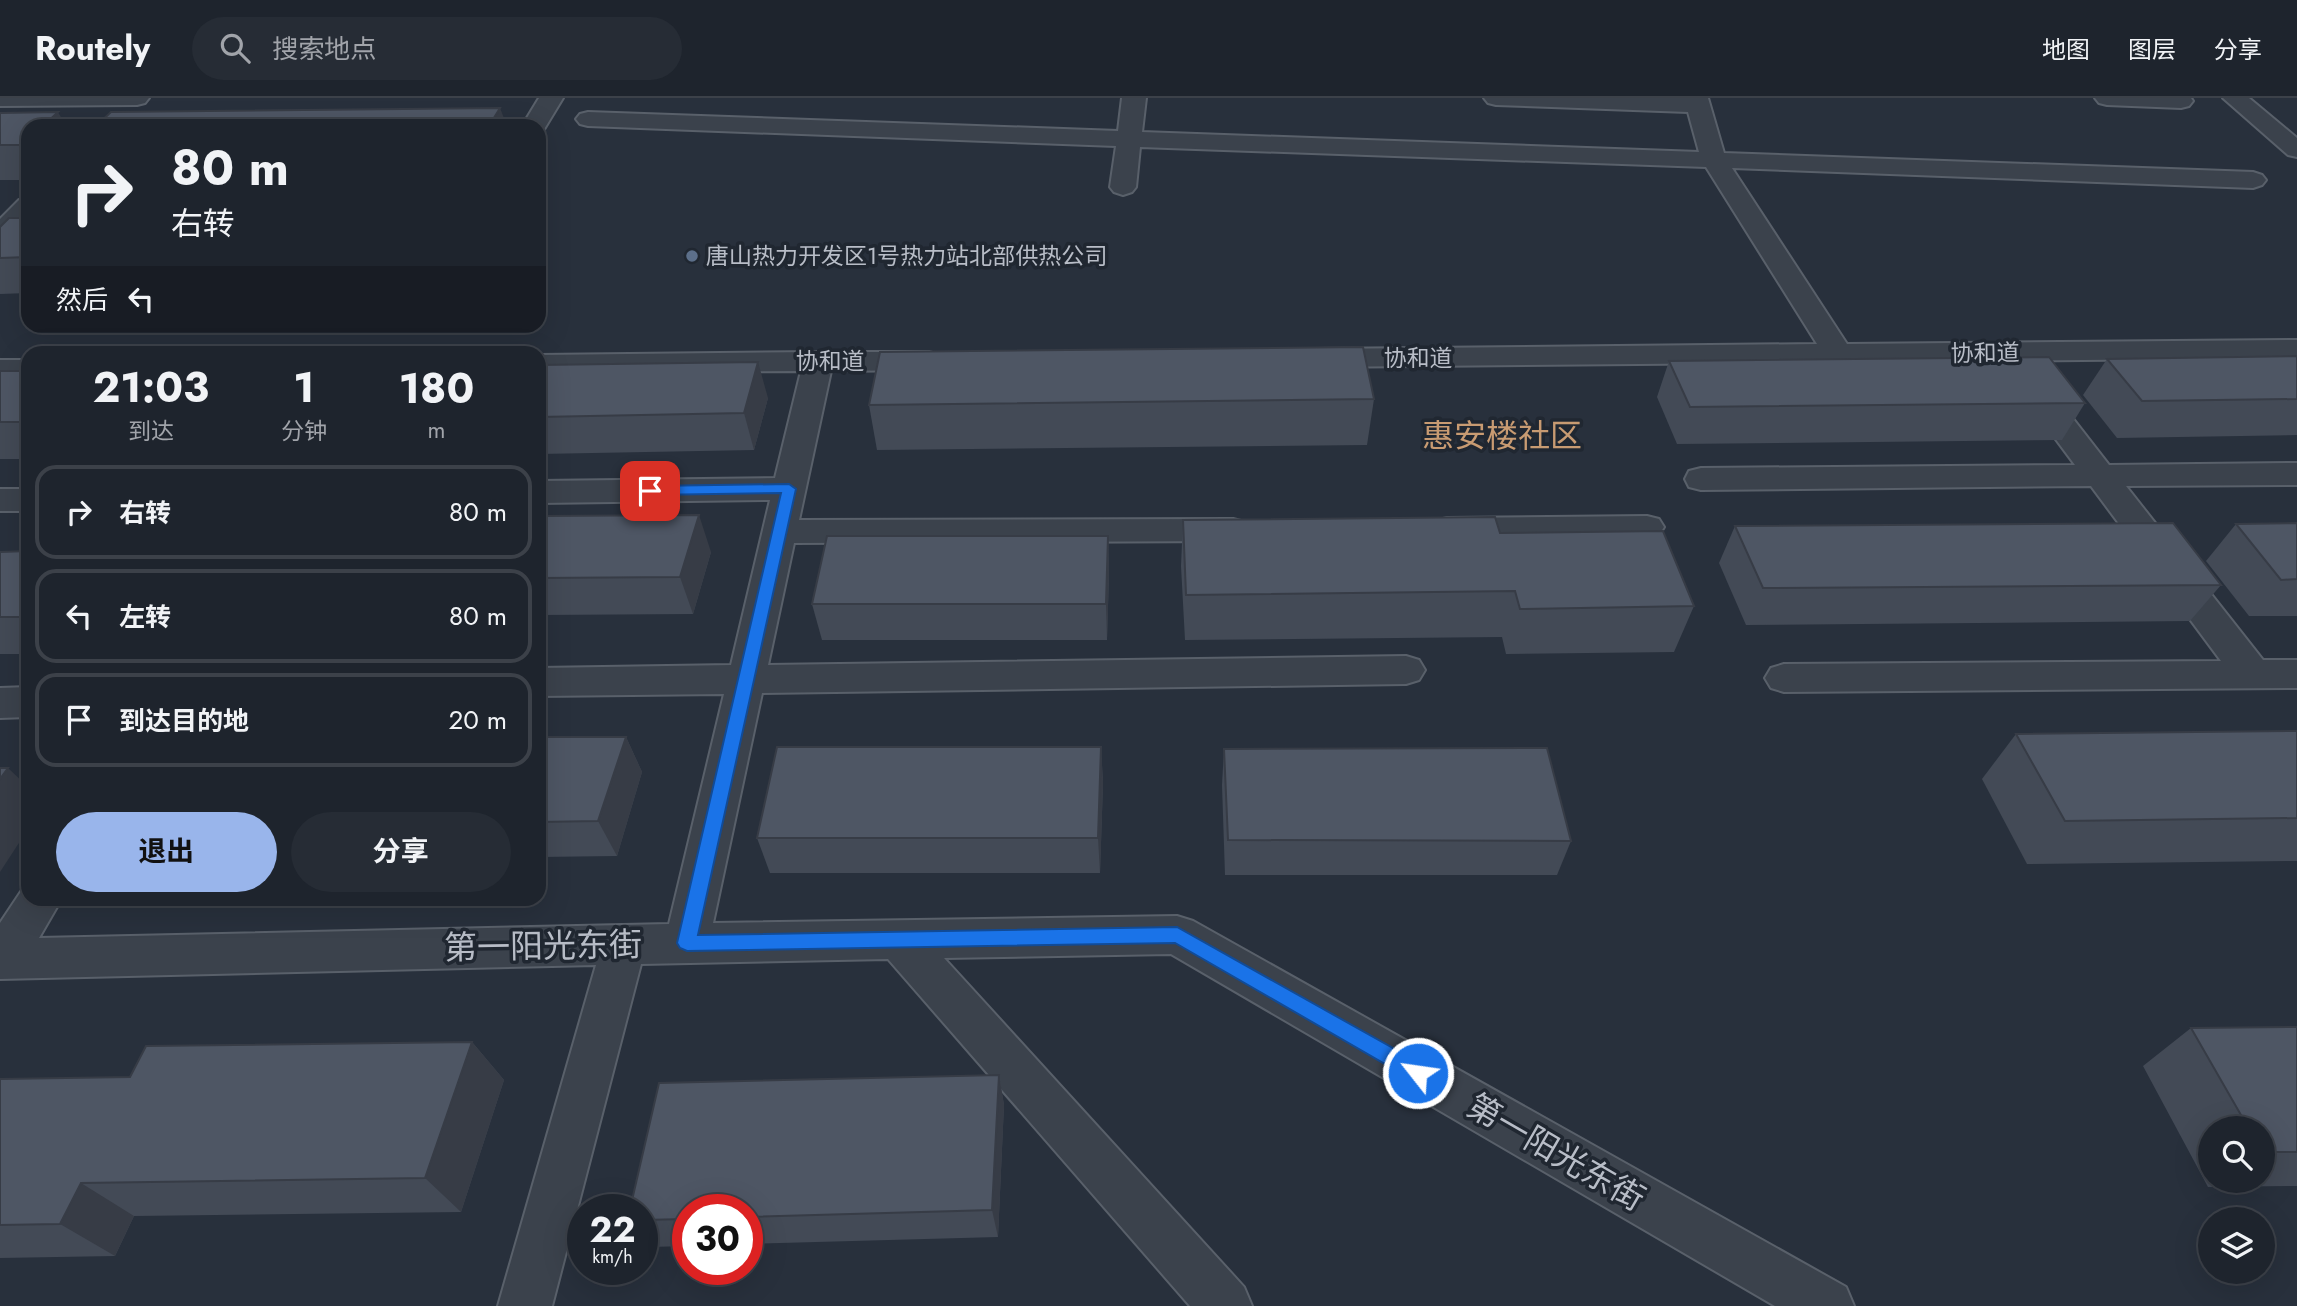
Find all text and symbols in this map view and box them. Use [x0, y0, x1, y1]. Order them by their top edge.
search box [192, 17, 682, 80]
text: Routely [35, 25, 150, 72]
icon: search [216, 29, 254, 67]
text: 搜索地点 [272, 30, 376, 68]
text: 地图 [2042, 32, 2090, 67]
text: 图层 [2128, 32, 2176, 67]
text: 分享 [2214, 32, 2262, 67]
text: 80 m [171, 133, 289, 203]
icon: right [56, 147, 147, 238]
text: 右转 [171, 201, 235, 247]
place label: 唐山热力开发区1号热力站北部供热公司 [706, 239, 1107, 273]
marker: 唐山热力开发区1号热力站北部供热公司 [684, 248, 700, 264]
icon: left [122, 280, 160, 318]
text: 然后 [56, 281, 108, 319]
street label: 协和道 [1950, 335, 2020, 371]
street label: 协和道 [1384, 341, 1453, 375]
street label: 协和道 [796, 344, 865, 378]
text: 21:03 [93, 357, 209, 418]
text: 1 [293, 357, 315, 418]
text: 180 [399, 358, 474, 419]
text: m [427, 413, 445, 447]
district label: 惠安楼社区 [1422, 413, 1582, 459]
text: 到达 [128, 414, 174, 448]
text: 分钟 [281, 414, 327, 448]
pin [620, 461, 680, 521]
icon: arrive [631, 472, 669, 510]
icon: right [60, 493, 98, 531]
text: 80 m [449, 493, 507, 531]
text: 右转 [119, 494, 171, 532]
icon: left [60, 597, 98, 635]
text: 80 m [449, 597, 507, 635]
text: 左转 [119, 598, 171, 636]
icon: arrive [60, 701, 98, 739]
text: 20 m [449, 701, 507, 739]
text: 到达目的地 [119, 702, 249, 740]
button: 退出 [56, 812, 277, 892]
button: 分享 [291, 812, 511, 892]
street label: 第一阳光东街 [444, 921, 642, 971]
position arrow [1381, 1036, 1455, 1110]
street label: 第一阳光东街 [1459, 1082, 1653, 1222]
map controls [2198, 1116, 2275, 1284]
button: search [2198, 1116, 2275, 1193]
speed limit sign: 30 [672, 1194, 763, 1285]
text: 22 [590, 1205, 635, 1255]
button: layers [2198, 1207, 2275, 1284]
text: km/h [592, 1244, 633, 1270]

